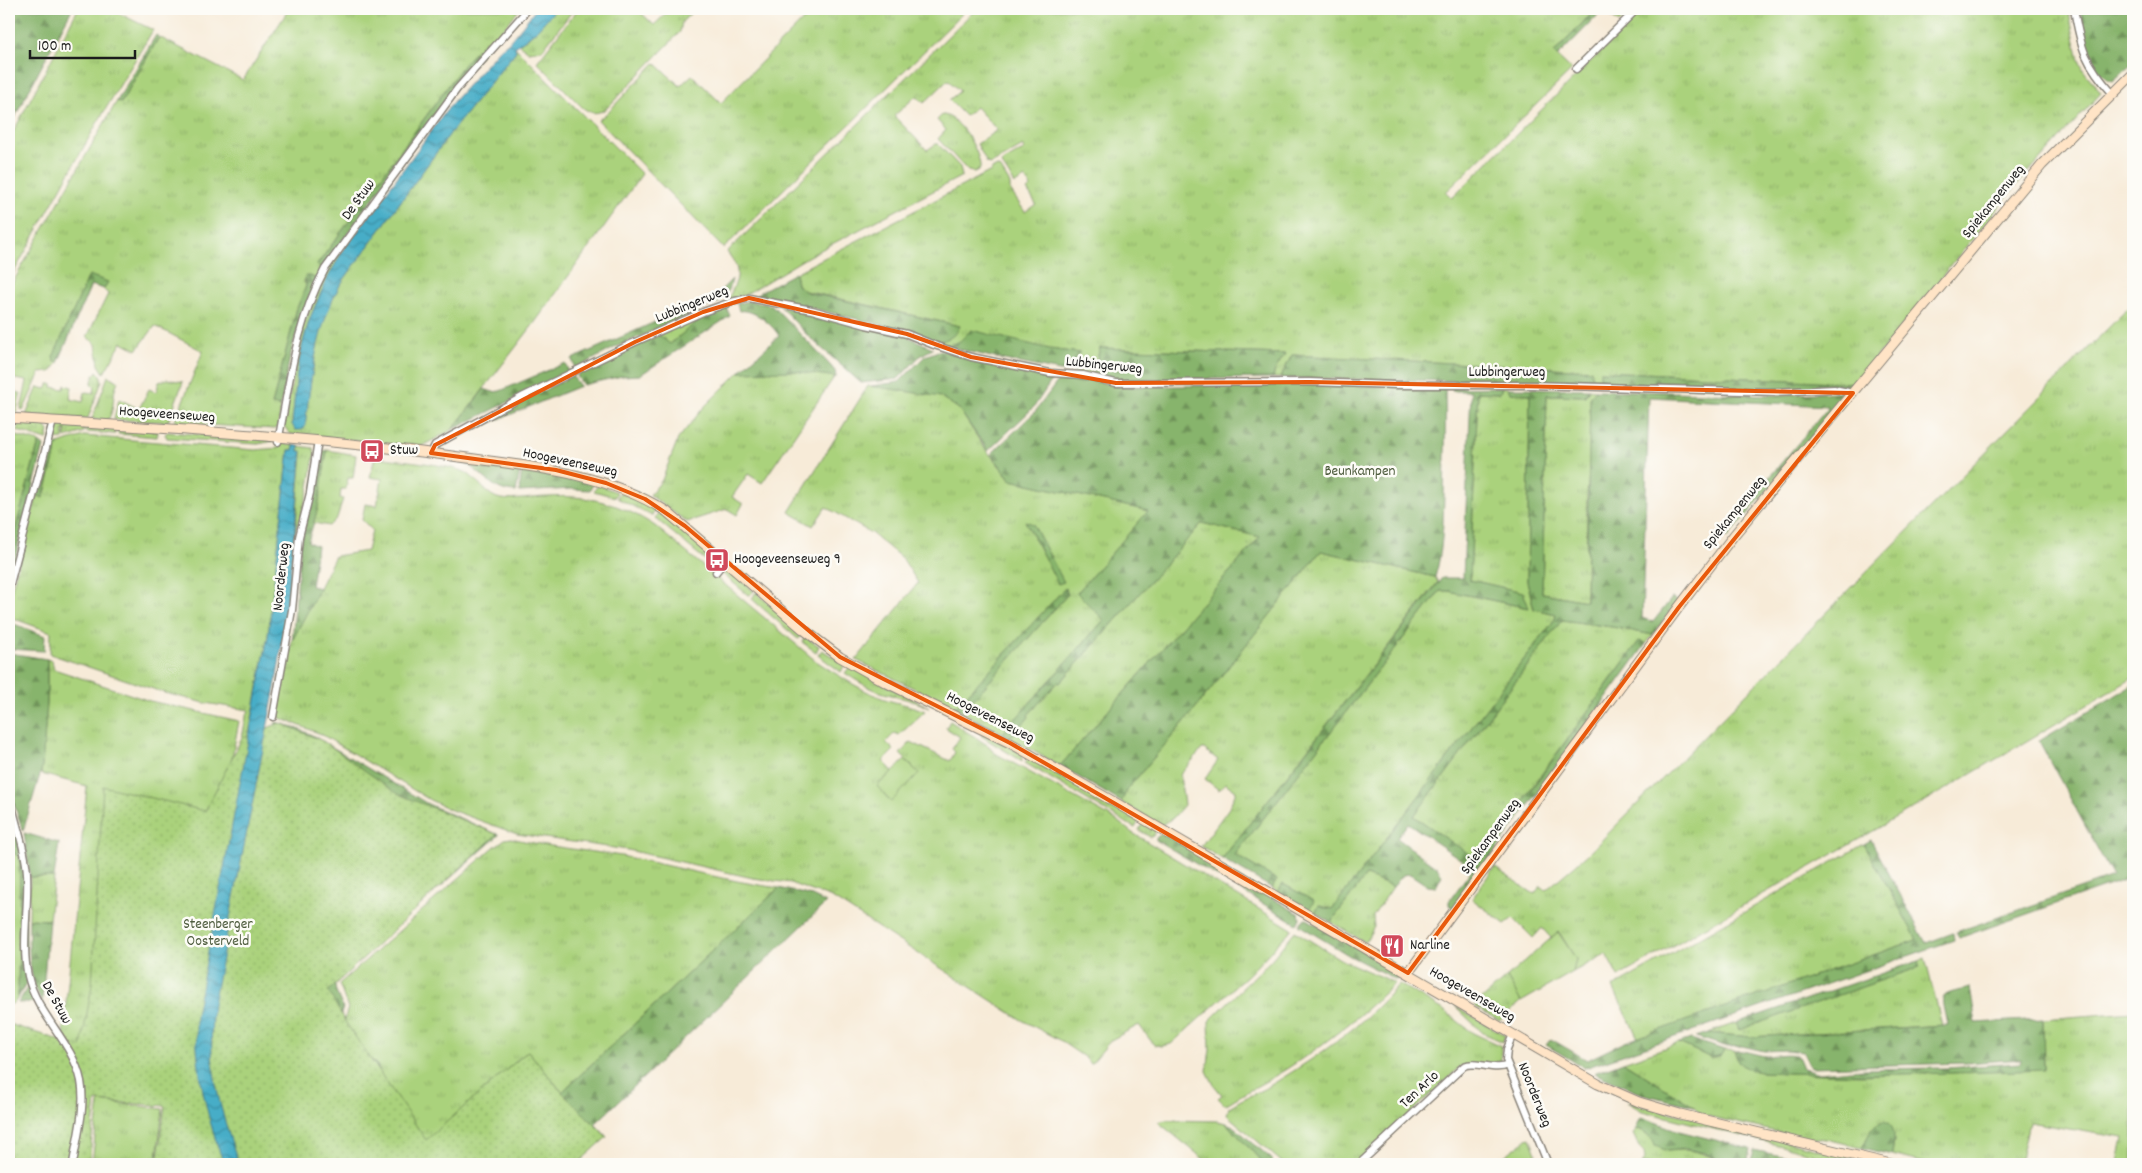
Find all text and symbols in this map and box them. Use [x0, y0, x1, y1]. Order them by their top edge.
scale bar [30, 28, 135, 60]
text: 100 m [38, 36, 71, 58]
street label: Spiekampenweg [1957, 160, 2031, 244]
street label: De Stuw [337, 175, 382, 225]
street label: Lubbingerweg [652, 280, 732, 330]
street label: Lubbingerweg [1065, 351, 1143, 381]
street label: Lubbingerweg [1469, 362, 1545, 384]
street label: Hoogeveenseweg [118, 401, 216, 429]
bus stop icon: Stuw [359, 438, 385, 464]
place label: Stuw [390, 440, 419, 462]
street label: Hoogeveenseweg [521, 442, 619, 484]
park label: Beunkampen [1324, 461, 1396, 483]
street label: Spiekampenweg [1698, 471, 1772, 555]
street label: Noorderweg [267, 542, 297, 612]
bus stop icon: Hoogeveenseweg 9 [704, 547, 730, 573]
place label: Hoogeveenseweg 9 [734, 549, 841, 571]
street label: Hoogeveenseweg [942, 686, 1038, 750]
street label: Spiekampenweg [1456, 794, 1526, 880]
park label: Steenberger Oosterveld [183, 914, 253, 953]
restaurant icon: Narline [1379, 933, 1405, 959]
place label: Narline [1410, 935, 1450, 957]
street label: Hoogeveenseweg [1425, 961, 1519, 1029]
street label: De Stuw [35, 978, 77, 1029]
street label: Noorderweg [1511, 1059, 1557, 1131]
street label: Ten Arlo [1395, 1066, 1445, 1114]

